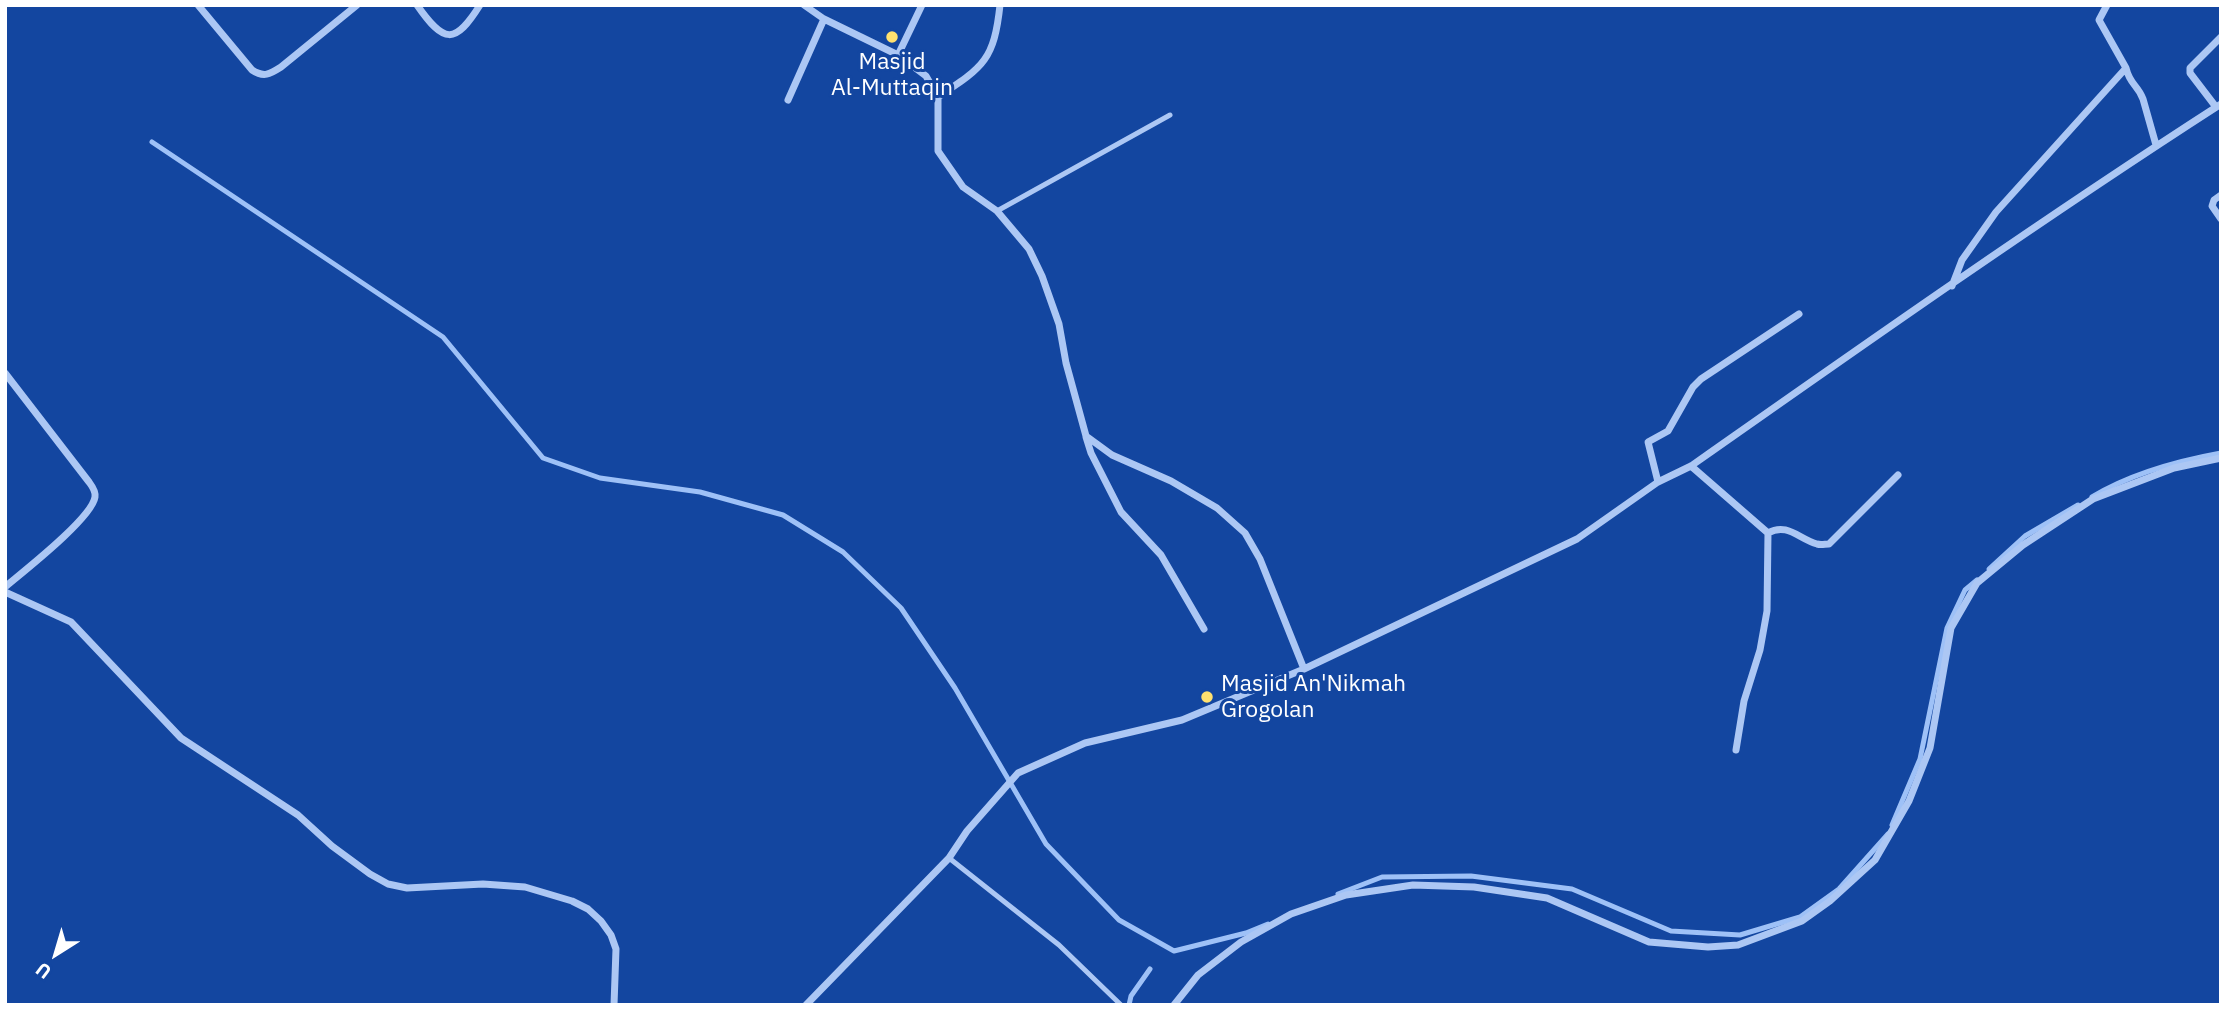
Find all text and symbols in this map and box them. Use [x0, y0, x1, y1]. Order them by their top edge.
marker: Masjid Al-Muttaqin [884, 29, 900, 45]
place label: Masjid Al-Muttaqin [831, 48, 953, 102]
place label: Masjid An'Nikmah Grogolan [1221, 670, 1406, 724]
marker: Masjid An'Nikmah Grogolan [1199, 689, 1215, 705]
north arrow [21, 919, 91, 989]
text: U [31, 957, 56, 984]

